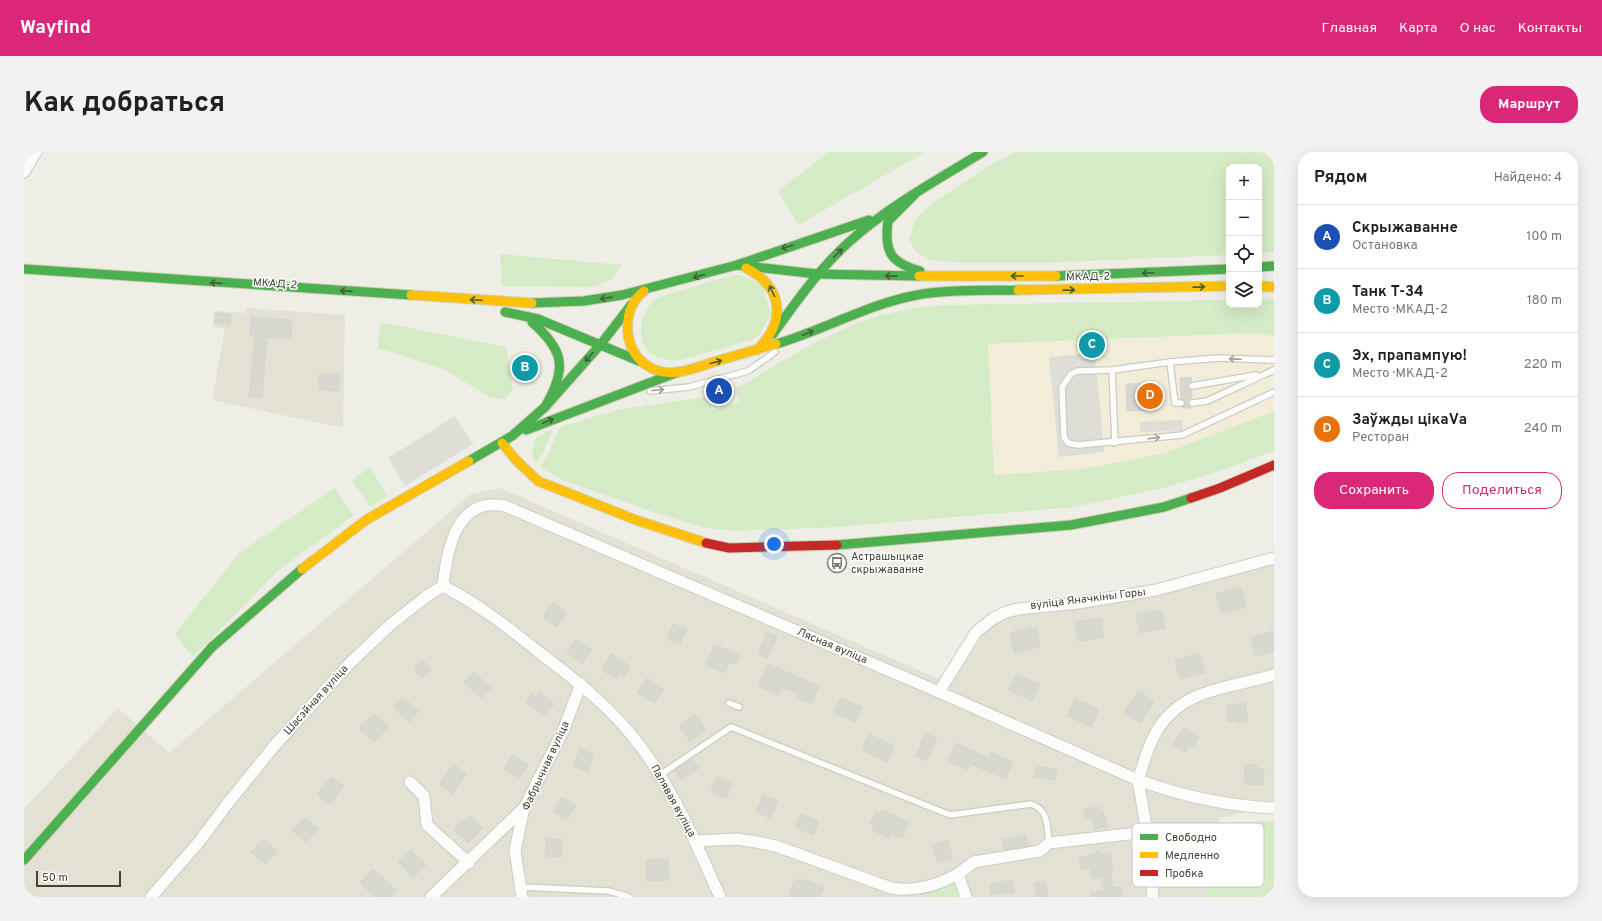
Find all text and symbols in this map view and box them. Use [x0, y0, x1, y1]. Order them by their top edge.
text: Wayfind [20, 16, 91, 40]
text: Главная [1322, 20, 1377, 37]
text: Карта [1399, 20, 1437, 37]
text: О нас [1459, 20, 1496, 37]
text: Контакты [1518, 20, 1582, 37]
text: Как добраться [24, 86, 225, 122]
button: Маршрут [1480, 86, 1578, 123]
map controls [1226, 164, 1262, 308]
button: + [1226, 164, 1262, 200]
text: Рядом [1314, 167, 1367, 189]
text: Найдено: 4 [1494, 170, 1562, 186]
button: − [1226, 200, 1262, 236]
text: Скрыжаванне [1352, 219, 1458, 238]
text: A [1322, 229, 1332, 245]
text: 100 m [1526, 229, 1562, 245]
button: locate [1226, 236, 1262, 272]
text: Остановка [1352, 238, 1418, 254]
one-way arrow [781, 244, 793, 252]
one-way arrow [833, 248, 843, 258]
one-way arrow [1142, 269, 1155, 276]
street label: МКАД-2 [1066, 270, 1110, 284]
one-way arrow [693, 272, 706, 280]
one-way arrow [885, 272, 898, 280]
one-way arrow [1011, 272, 1024, 280]
button: layers [1226, 272, 1262, 308]
street label: МКАД-2 [252, 275, 298, 293]
one-way arrow [210, 279, 223, 286]
one-way arrow [1192, 283, 1205, 291]
text: Танк Т-34 [1352, 283, 1424, 302]
one-way arrow [768, 286, 775, 298]
one-way arrow [1062, 286, 1075, 294]
one-way arrow [340, 288, 353, 295]
text: B [1323, 293, 1331, 309]
text: 180 m [1527, 293, 1562, 309]
one-way arrow [599, 294, 612, 302]
one-way arrow [470, 297, 483, 304]
text: Место · МКАД-2 [1352, 302, 1448, 318]
one-way arrow [801, 329, 813, 337]
pin: C [1079, 330, 1105, 360]
text: Эх, прапампую! [1352, 347, 1467, 366]
one-way arrow [584, 352, 594, 362]
pin: B [512, 353, 538, 383]
one-way arrow [1229, 355, 1242, 363]
one-way arrow [709, 357, 722, 365]
text: C [1323, 357, 1331, 373]
text: 220 m [1524, 357, 1562, 373]
text: Место · МКАД-2 [1352, 366, 1448, 382]
pin: A [706, 376, 732, 406]
pin: D [1137, 381, 1163, 411]
one-way arrow [651, 386, 664, 393]
text: Заўжды цікаVа [1352, 411, 1467, 430]
one-way arrow [542, 417, 554, 425]
text: D [1322, 421, 1332, 437]
text: 240 m [1524, 421, 1562, 437]
text: Ресторан [1352, 430, 1409, 446]
one-way arrow [1147, 434, 1160, 442]
button: Сохранить [1314, 472, 1434, 509]
button: Поделиться [1442, 472, 1562, 509]
your location [764, 534, 784, 554]
place label: Астрашыцкае скрыжаванне [851, 550, 924, 577]
bus stop icon: Астрашыцкае скрыжаванне [826, 552, 848, 574]
street label: вуліца Яначкіны Горы [1029, 585, 1147, 613]
street label: Лясная вуліца [795, 625, 870, 667]
street label: Шасэйная вуліца [281, 662, 351, 738]
street label: Фабрычная вуліца [519, 719, 573, 813]
street label: Палявая вуліца [647, 762, 699, 840]
legend [1132, 823, 1264, 887]
text: Свободно [1165, 831, 1217, 845]
text: Медленно [1165, 849, 1219, 863]
text: Пробка [1165, 867, 1204, 881]
scale bar [36, 869, 121, 888]
text: 50 m [42, 871, 68, 885]

